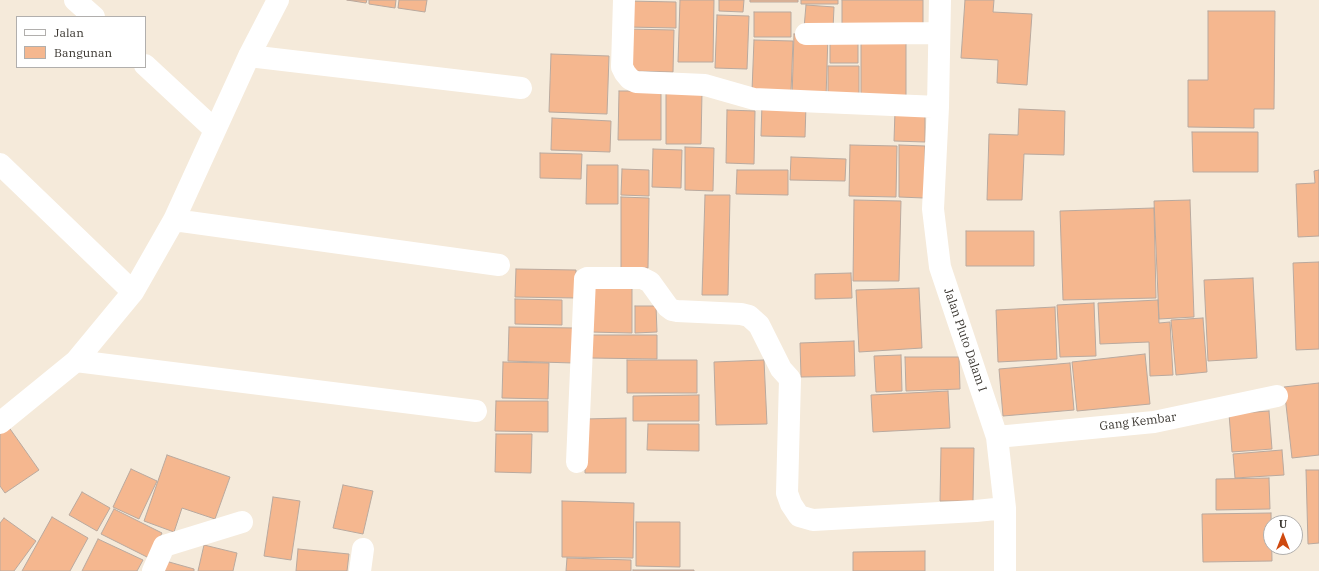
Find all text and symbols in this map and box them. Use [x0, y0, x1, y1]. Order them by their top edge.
legend [16, 16, 146, 68]
text: Jalan [54, 25, 84, 40]
text: Bangunan [54, 45, 112, 60]
street label: Jalan Pluto Dalam I [941, 286, 989, 394]
street label: Gang Kembar [1099, 410, 1177, 434]
north arrow [1263, 515, 1303, 555]
text: U [1279, 517, 1287, 531]

